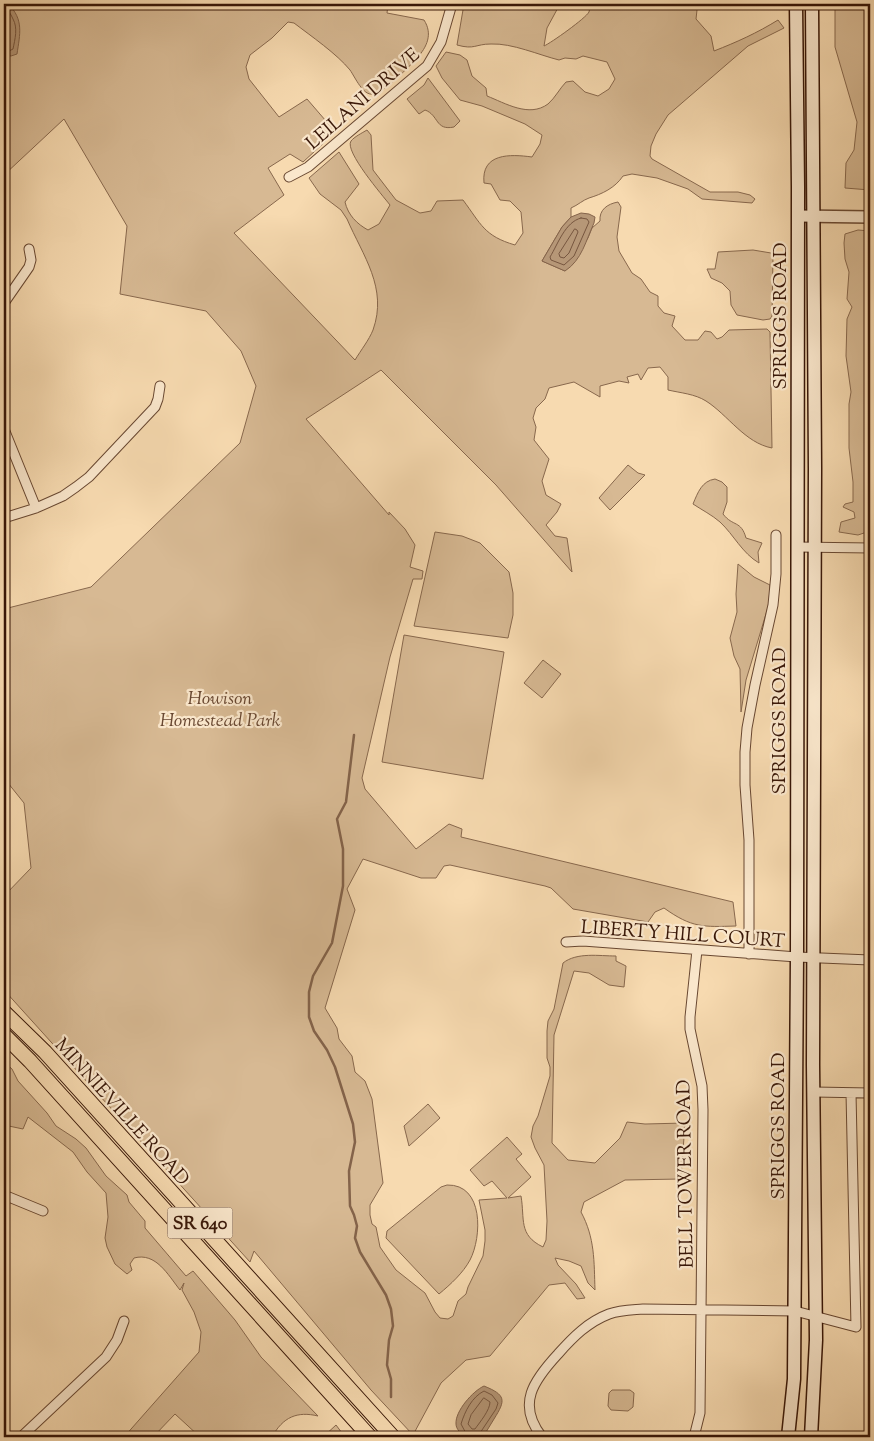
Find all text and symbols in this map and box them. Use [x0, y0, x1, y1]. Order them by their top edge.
street label: LEILANI DRIVE [301, 42, 427, 157]
street label: SPRIGGS ROAD [768, 242, 795, 390]
street label: SPRIGGS ROAD [767, 647, 794, 795]
park label: Howison Homestead Park [160, 686, 281, 735]
street label: LIBERTY HILL COURT [580, 915, 786, 956]
street label: MINNIEVILLE ROAD [47, 1033, 195, 1193]
street label: SPRIGGS ROAD [766, 1052, 793, 1200]
street label: BELL TOWER ROAD [671, 1079, 702, 1269]
road number: SR 640 [168, 1208, 232, 1238]

